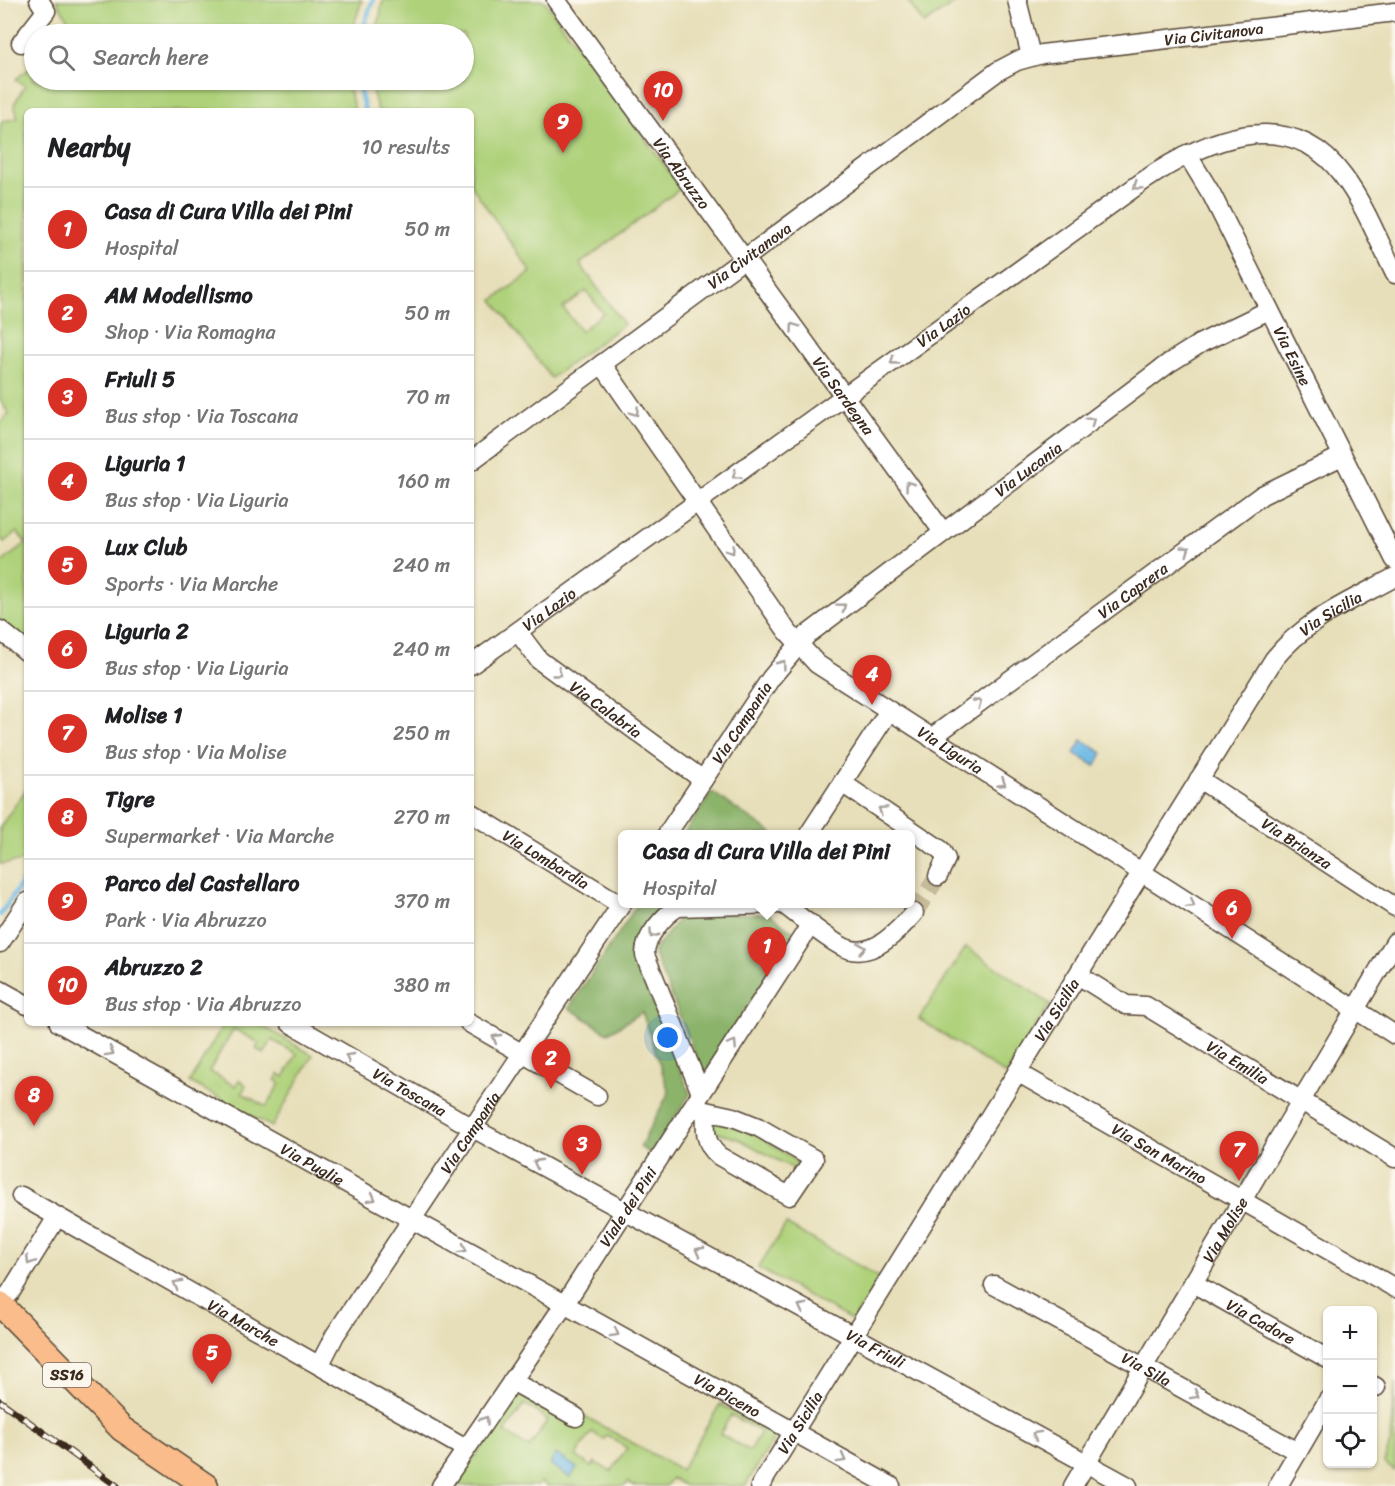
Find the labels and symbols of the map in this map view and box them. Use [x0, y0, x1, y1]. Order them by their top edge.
street label: Via Civitanova [1163, 14, 1265, 54]
pin: 10 [644, 72, 682, 121]
pin: 9 [544, 104, 582, 153]
street label: Via Abruzzo [645, 131, 718, 216]
one-way arrow [1133, 178, 1144, 189]
street label: Via Civitanova [701, 214, 798, 297]
street label: Via Lazio [910, 296, 977, 355]
street label: Via Esine [1265, 321, 1319, 391]
one-way arrow [791, 322, 802, 333]
street label: Via Sardegna [804, 350, 883, 442]
one-way arrow [889, 354, 900, 365]
one-way arrow [628, 406, 639, 417]
one-way arrow [1084, 418, 1095, 429]
street label: Via Lucania [988, 434, 1069, 505]
one-way arrow [731, 468, 742, 479]
one-way arrow [905, 480, 916, 491]
one-way arrow [724, 543, 735, 554]
one-way arrow [1180, 547, 1191, 558]
street label: Via Caprera [1091, 554, 1175, 626]
street label: Via Lazio [516, 580, 583, 639]
street label: Via Sicilia [1292, 583, 1367, 644]
one-way arrow [836, 604, 847, 615]
pin: 4 [852, 656, 892, 705]
one-way arrow [774, 659, 785, 670]
one-way arrow [551, 666, 562, 677]
street label: Via Calabria [563, 673, 648, 746]
street label: Via Campania [704, 676, 780, 770]
one-way arrow [972, 700, 983, 711]
street label: Via Liguria [911, 718, 989, 782]
one-way arrow [995, 776, 1006, 787]
one-way arrow [877, 806, 888, 817]
street label: Via Brianza [1255, 809, 1339, 878]
street label: Via Lombardia [496, 821, 595, 897]
pin: 6 [1212, 890, 1252, 939]
one-way arrow [1185, 897, 1195, 909]
one-way arrow [649, 927, 660, 938]
pin: 1 [748, 928, 786, 977]
one-way arrow [857, 942, 866, 955]
street label: Via Sicilia [1026, 972, 1087, 1047]
your location [653, 1023, 682, 1052]
street label: Via Emilia [1200, 1032, 1275, 1093]
one-way arrow [492, 1034, 502, 1046]
pin: 2 [532, 1040, 570, 1089]
one-way arrow [726, 1040, 738, 1050]
one-way arrow [104, 1044, 114, 1056]
one-way arrow [345, 1053, 355, 1064]
street label: Via Toscana [367, 1059, 453, 1125]
pin: 8 [15, 1076, 54, 1126]
street label: Via Campania [432, 1085, 508, 1180]
street label: Via San Marino [1106, 1115, 1212, 1193]
pin: 3 [562, 1126, 602, 1175]
pin: 7 [1220, 1132, 1258, 1181]
street label: Via Puglie [275, 1135, 350, 1194]
one-way arrow [533, 1159, 543, 1170]
street label: Viale dei Pini [591, 1160, 665, 1253]
one-way arrow [366, 1191, 376, 1203]
street label: Via Molise [1194, 1191, 1256, 1268]
one-way arrow [456, 1242, 467, 1253]
one-way arrow [695, 1247, 705, 1258]
one-way arrow [25, 1255, 37, 1265]
one-way arrow [173, 1280, 183, 1291]
street label: Via Marche [202, 1291, 285, 1355]
street label: Via Cadore [1221, 1291, 1301, 1353]
one-way arrow [798, 1303, 809, 1314]
street label: Via Friuli [841, 1321, 911, 1377]
one-way arrow [609, 1326, 620, 1337]
pin: 5 [192, 1334, 232, 1384]
street label: Via Sila [1116, 1344, 1177, 1395]
road number: SS16 [43, 1363, 91, 1387]
street label: Via Piceno [688, 1365, 766, 1426]
street label: Via Sicilia [769, 1385, 831, 1460]
one-way arrow [1189, 1388, 1199, 1399]
one-way arrow [478, 1416, 489, 1427]
one-way arrow [1031, 1431, 1042, 1442]
one-way arrow [836, 1452, 846, 1463]

